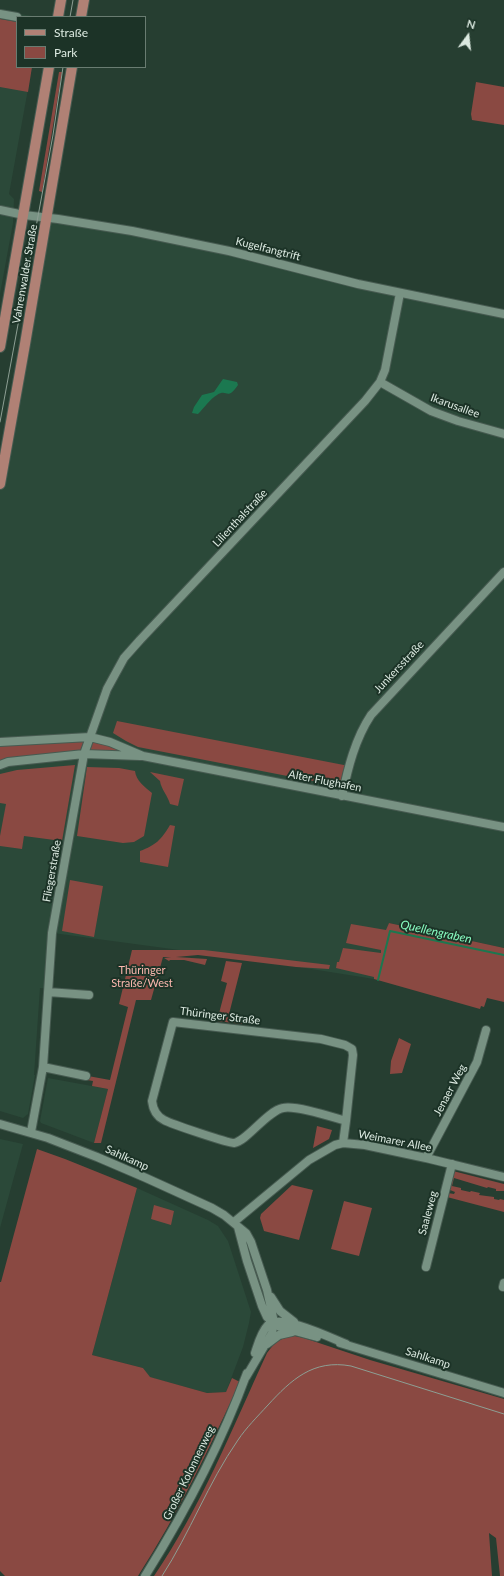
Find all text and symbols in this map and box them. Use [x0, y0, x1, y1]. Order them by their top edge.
legend [16, 16, 146, 68]
north arrow [448, 16, 488, 56]
text: N [465, 17, 477, 31]
text: Straße [54, 25, 88, 40]
text: Park [54, 45, 77, 60]
street label: Vahrenwalder Straße [10, 223, 40, 325]
street label: Kugelfangtrift [234, 235, 302, 263]
street label: Ikarusallee [429, 391, 481, 421]
street label: Lilienthalstraße [210, 487, 270, 549]
street label: Junkersstraße [371, 638, 427, 696]
street label: Alter Flughafen [287, 767, 363, 795]
street label: Fliegerstraße [40, 839, 64, 903]
water label: Quellengraben [399, 917, 473, 947]
park label: Thüringer Straße/West [111, 963, 173, 989]
street label: Thüringer Straße [179, 1005, 261, 1027]
street label: Jenaer Weg [431, 1062, 469, 1118]
street label: Weimarer Allee [357, 1127, 433, 1155]
street label: Sahlkamp [103, 1143, 151, 1173]
street label: Saaleweg [416, 1189, 440, 1237]
street label: Sahlkamp [404, 1345, 452, 1371]
street label: Großer Kolonnenweg [160, 1424, 218, 1522]

